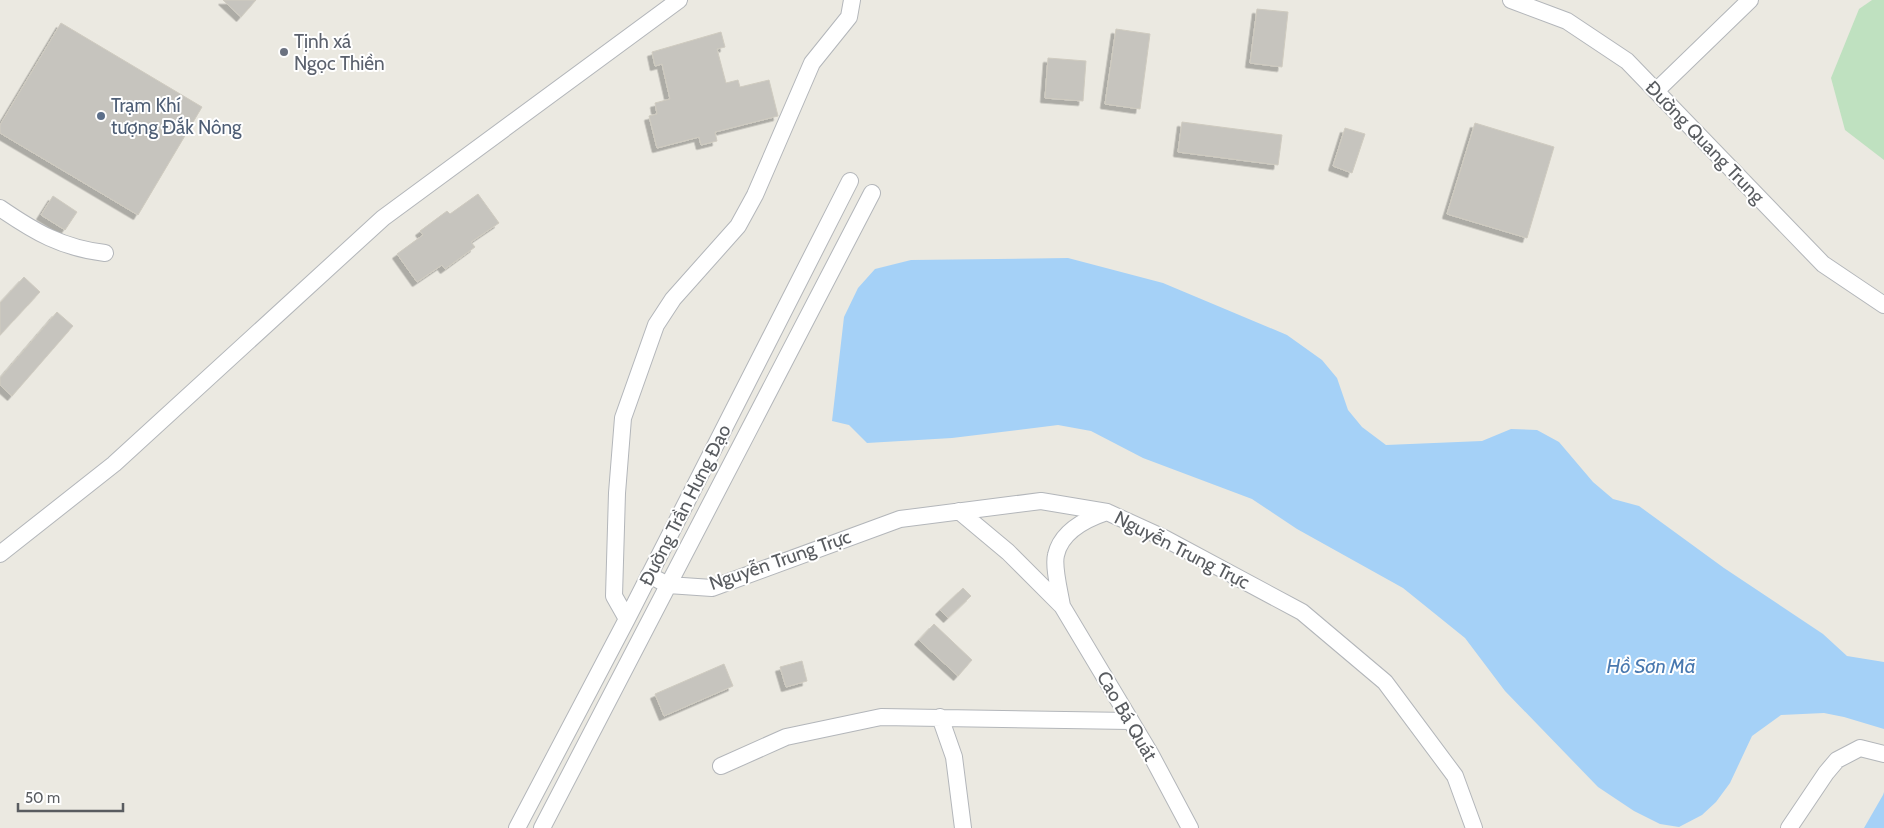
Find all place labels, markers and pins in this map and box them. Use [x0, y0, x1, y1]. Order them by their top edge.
place label: Tịnh xá Ngọc Thiền [294, 30, 385, 75]
marker: Tịnh xá Ngọc Thiền [278, 46, 290, 58]
place label: Trạm Khí tượng Đắk Nông [111, 94, 242, 139]
marker: Trạm Khí tượng Đắk Nông [95, 110, 107, 122]

